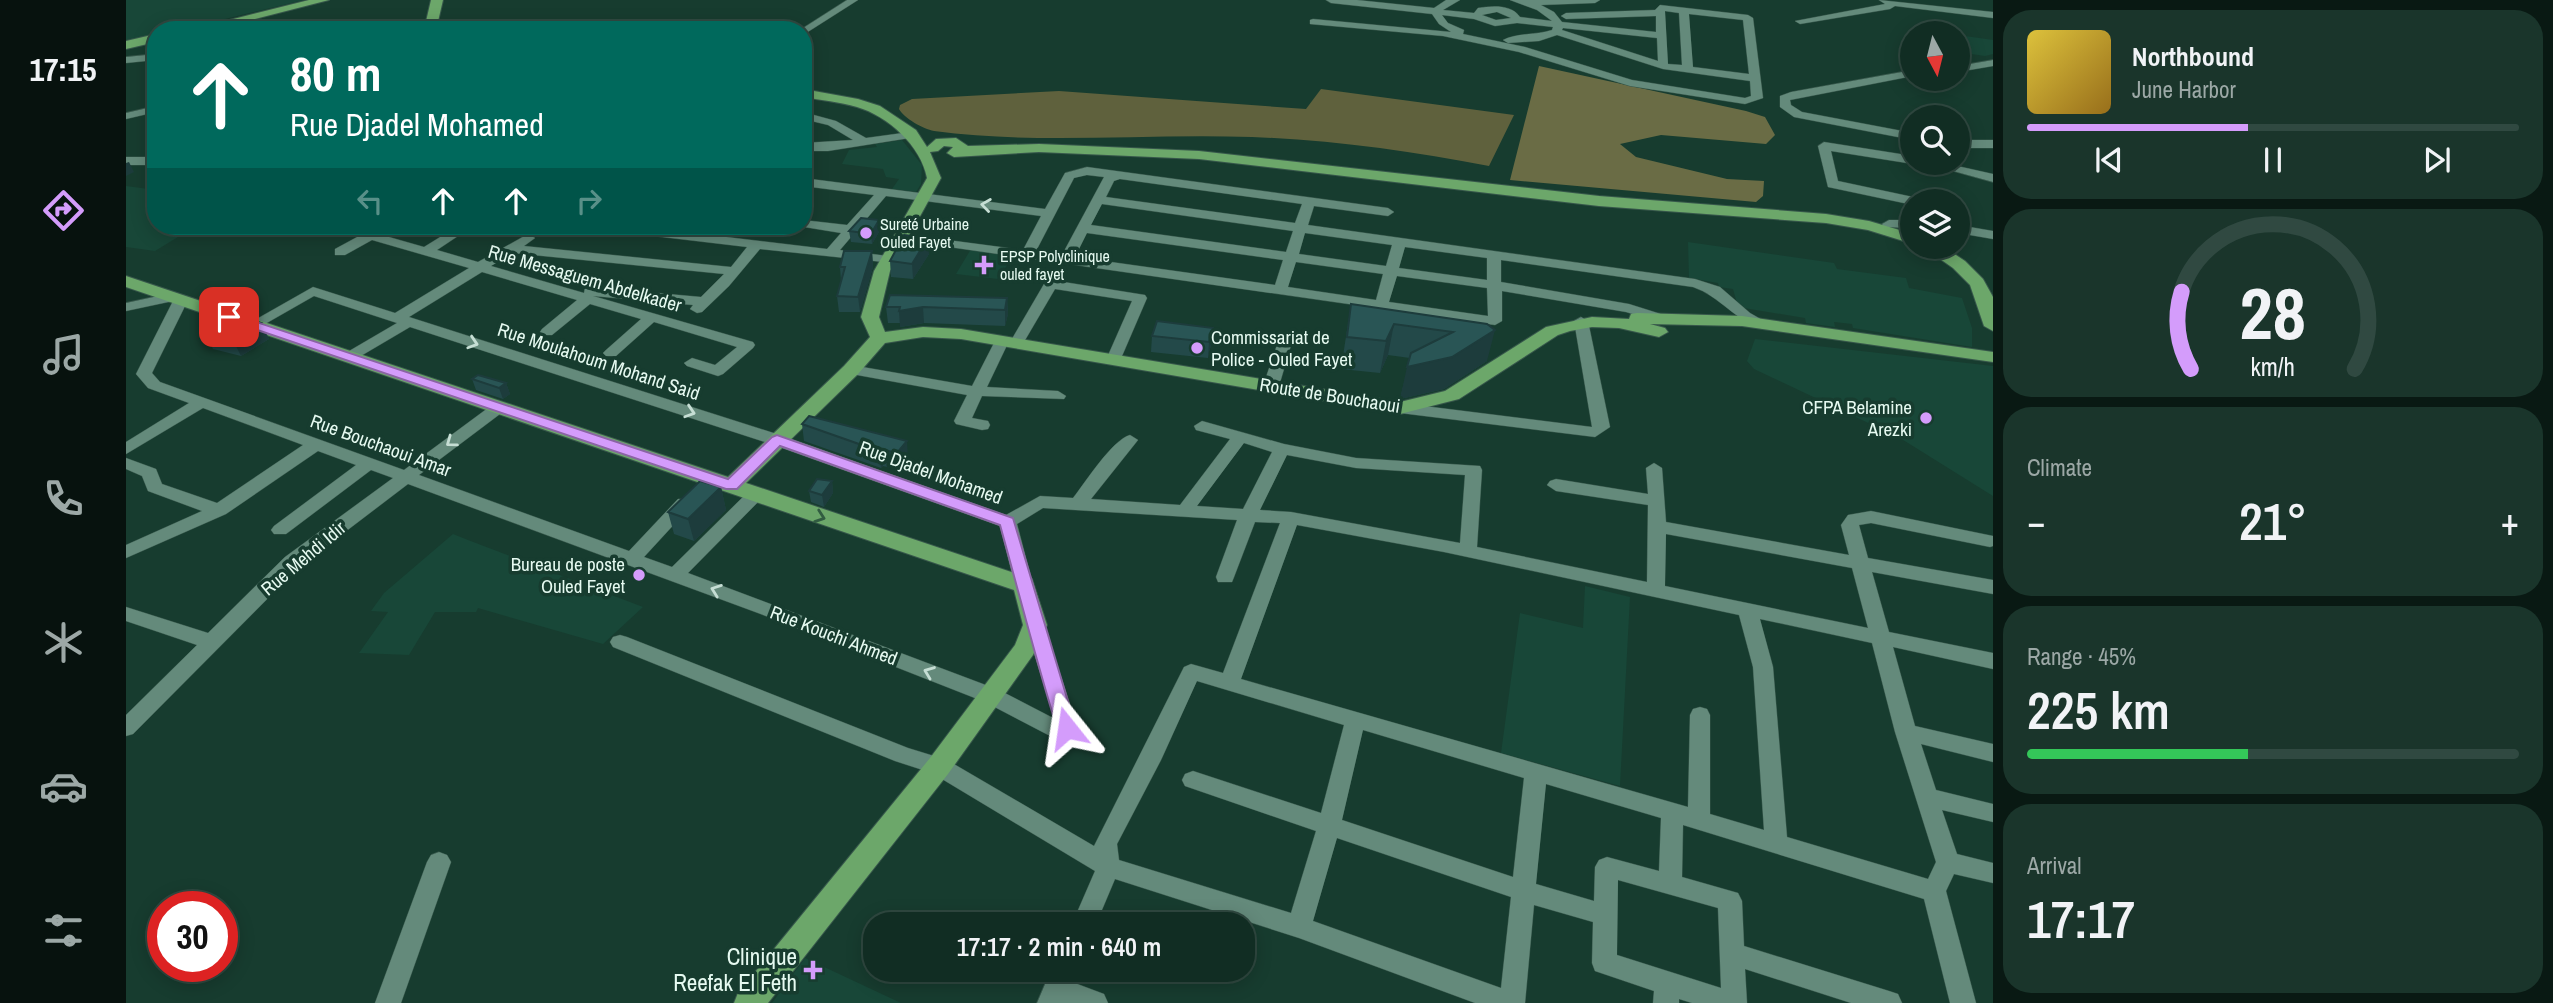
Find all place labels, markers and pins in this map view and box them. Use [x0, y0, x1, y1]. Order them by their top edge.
place label: Sureté Urbaine Ouled Fayet [880, 213, 969, 253]
marker: Sureté Urbaine Ouled Fayet [858, 225, 874, 241]
place label: EPSP Polyclinique ouled fayet [1000, 245, 1110, 285]
marker: EPSP Polyclinique ouled fayet [974, 255, 994, 275]
pin [199, 287, 259, 347]
place label: Commissariat de Police - Ouled Fayet [1211, 324, 1353, 372]
marker: Commissariat de Police - Ouled Fayet [1189, 340, 1205, 356]
place label: CFPA Belamine Arezki [1802, 394, 1912, 442]
marker: CFPA Belamine Arezki [1918, 410, 1934, 426]
place label: Bureau de poste Ouled Fayet [511, 551, 626, 599]
marker: Bureau de poste Ouled Fayet [631, 567, 647, 583]
place label: Clinique Reefak El Feth [673, 941, 797, 998]
marker: Clinique Reefak El Feth [803, 960, 823, 980]

